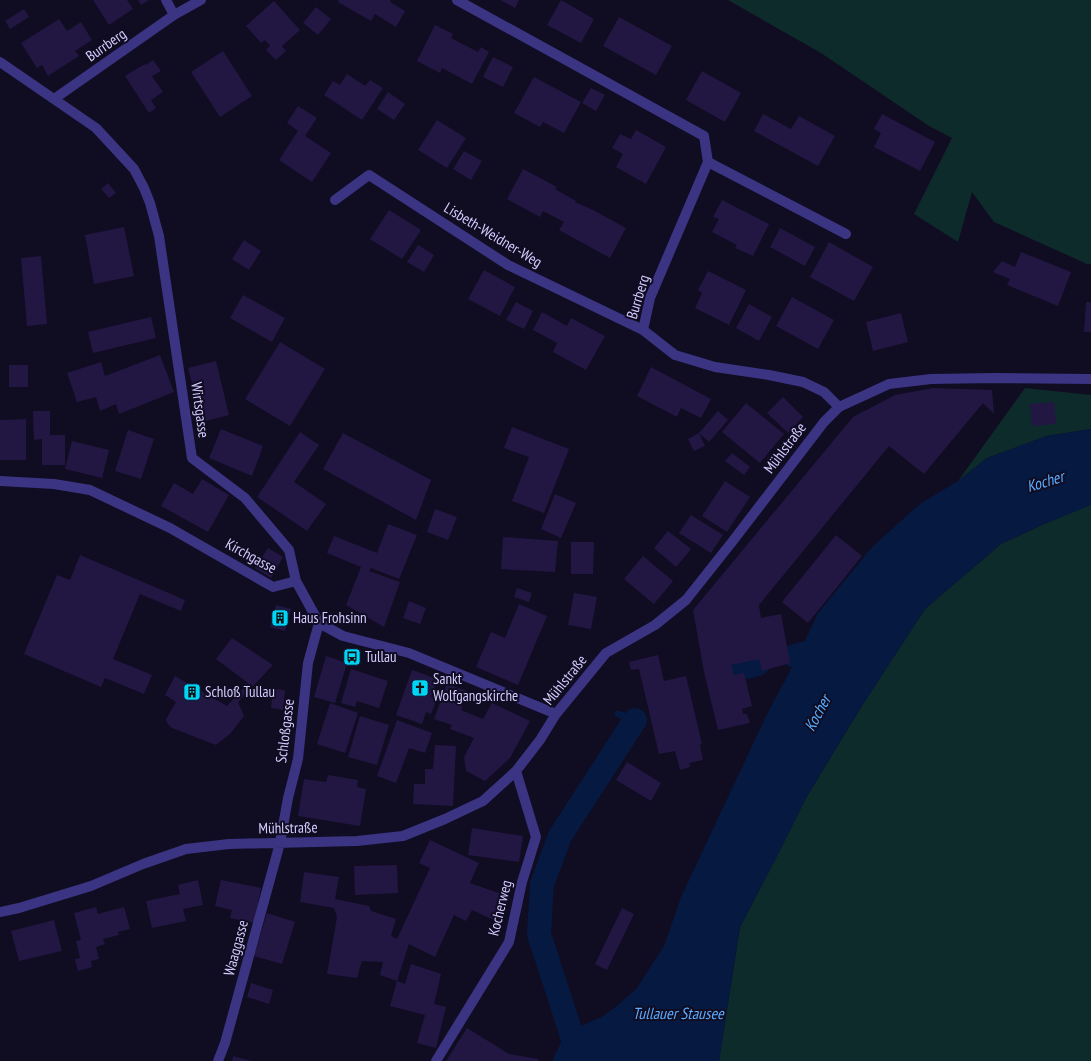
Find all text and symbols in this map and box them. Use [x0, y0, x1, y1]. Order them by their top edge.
street label: Burrberg [82, 24, 130, 65]
street label: Lisbeth-Weidner-Weg [441, 198, 546, 271]
street label: Burrberg [622, 273, 653, 321]
street label: Wirtsgasse [187, 381, 214, 439]
street label: Mühlstraße [759, 418, 810, 477]
water label: Kocher [1024, 465, 1069, 496]
street label: Kirchgasse [222, 534, 280, 577]
building icon: Haus Frohsinn [270, 608, 290, 628]
place label: Haus Frohsinn [293, 608, 367, 627]
bus stop icon: Tullau [342, 647, 362, 667]
place label: Tullau [365, 647, 396, 666]
street label: Mühlstraße [539, 651, 591, 709]
place label: Sankt Wolfgangskirche [433, 669, 518, 705]
church icon: Sankt Wolfgangskirche [410, 678, 430, 698]
building icon: Schloß Tullau [182, 682, 202, 702]
place label: Schloß Tullau [205, 682, 275, 701]
water label: Kocher [799, 689, 836, 734]
street label: Schloßgasse [271, 698, 298, 764]
street label: Mühlstraße [258, 817, 318, 838]
street label: Kocherweg [483, 878, 516, 938]
street label: Waaggasse [219, 918, 252, 978]
water label: Tullauer Stausee [632, 1003, 725, 1023]

